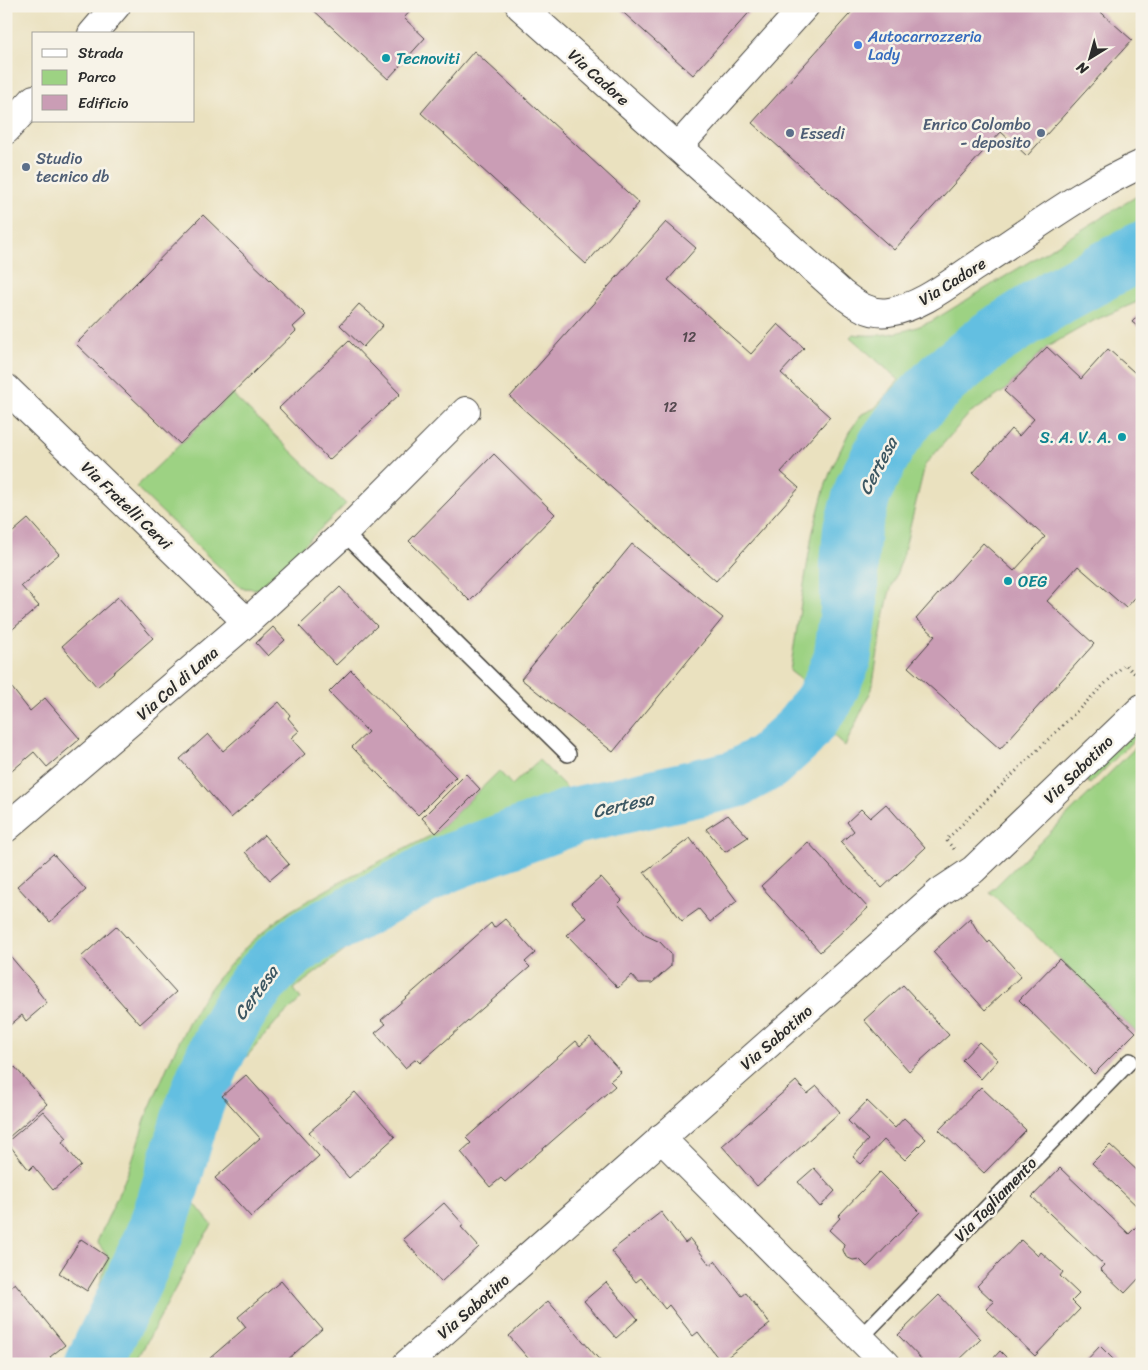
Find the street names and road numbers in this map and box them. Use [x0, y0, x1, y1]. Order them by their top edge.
street label: Via Cadore [561, 41, 636, 113]
street label: Via Cadore [913, 249, 992, 314]
street label: Via Fratelli Cervi [74, 454, 180, 557]
street label: Via Col di Lana [129, 639, 225, 728]
street label: Via Sabotino [1036, 728, 1121, 811]
street label: Via Sabotino [733, 997, 820, 1078]
street label: Via Tagliamento [947, 1150, 1044, 1249]
street label: Via Sabotino [430, 1266, 517, 1347]

